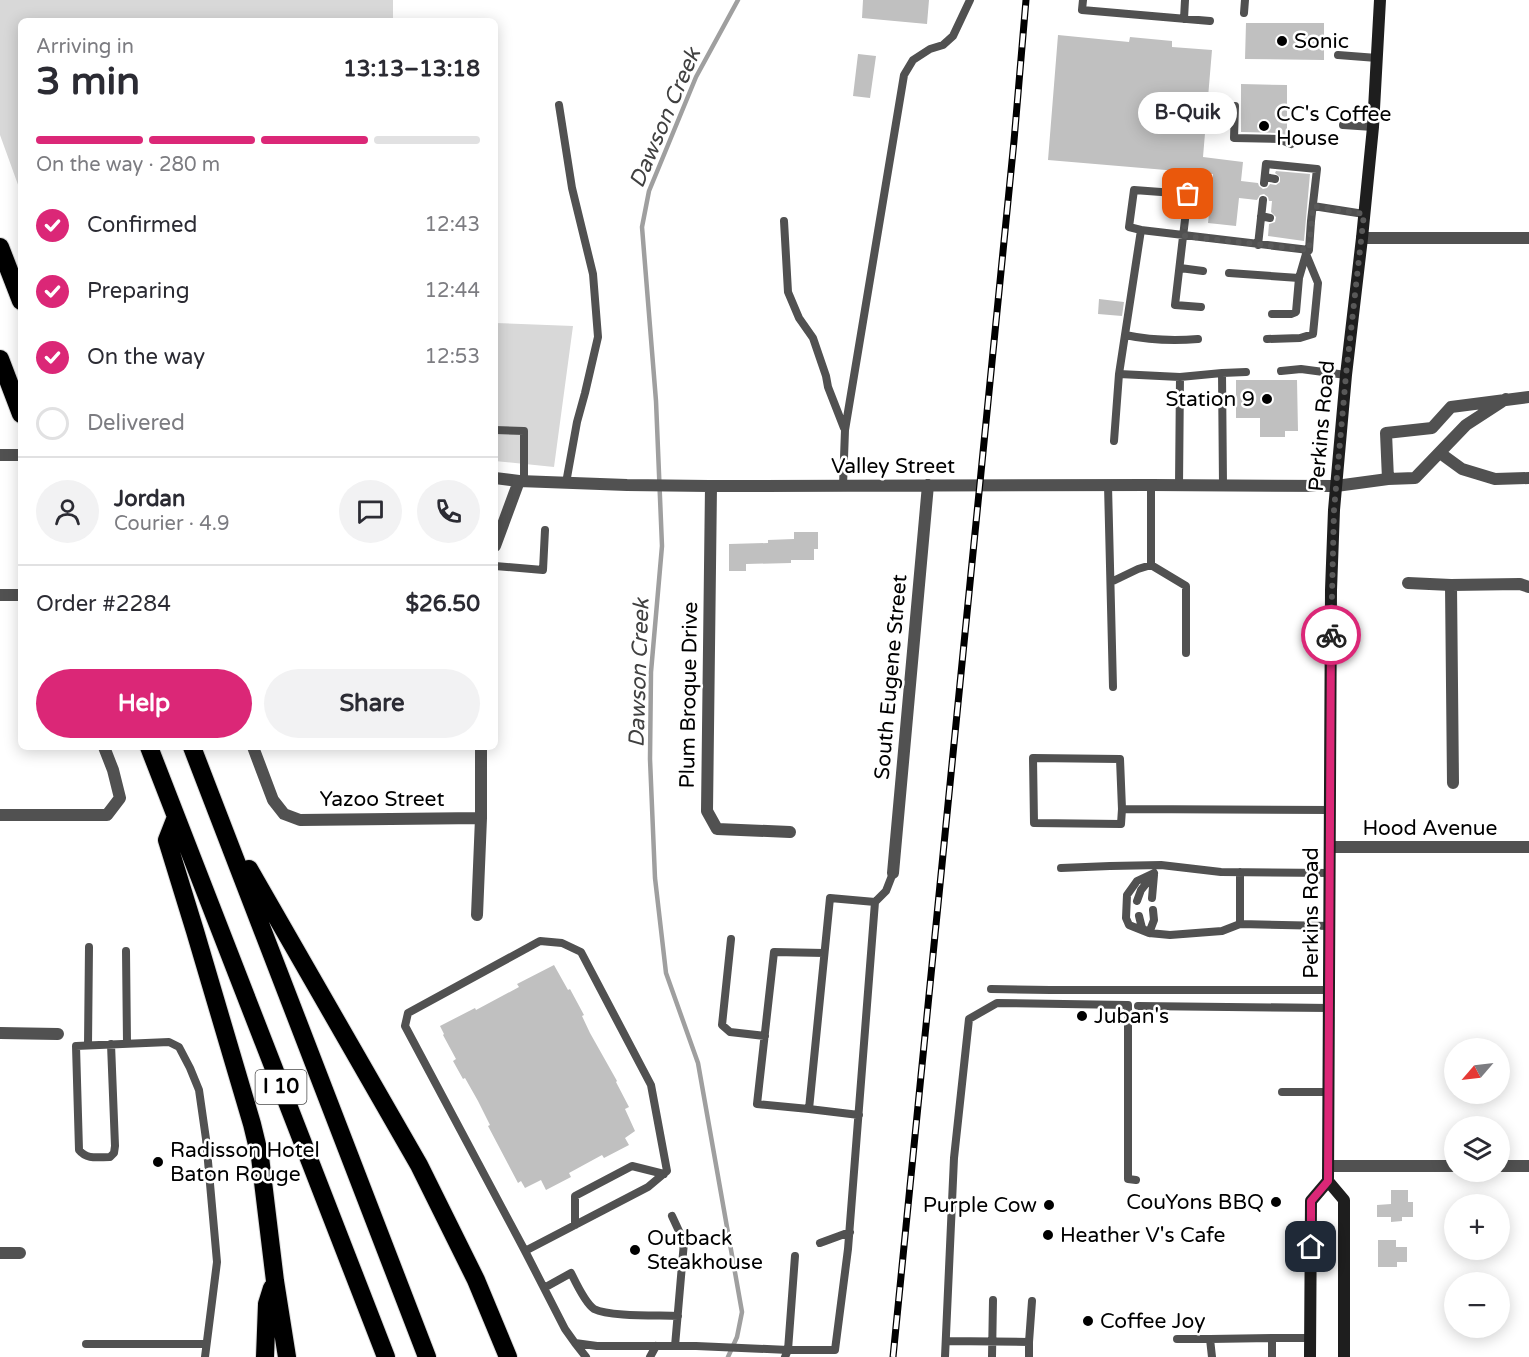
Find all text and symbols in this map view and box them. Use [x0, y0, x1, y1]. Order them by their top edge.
place label: Sonic [1294, 29, 1349, 54]
marker: Sonic [1275, 34, 1289, 48]
text: Arriving in [36, 35, 134, 59]
water label: Dawson Creek [624, 42, 707, 192]
text: 13:13–13:18 [343, 56, 480, 82]
text: 3 min [36, 58, 140, 105]
callout: B-Quik [1138, 92, 1238, 134]
text: B-Quik [1154, 101, 1221, 125]
place label: CC's Coffee House [1276, 102, 1391, 151]
marker: CC's Coffee House [1257, 119, 1271, 133]
text: On the way · 280 m [36, 153, 220, 177]
pin [1162, 168, 1213, 219]
icon: bag [1171, 177, 1204, 210]
icon: check [36, 209, 69, 242]
text: Confirmed [87, 212, 197, 238]
text: 12:43 [425, 213, 480, 237]
icon: check [36, 275, 69, 308]
text: Preparing [87, 278, 190, 304]
text: 12:44 [425, 279, 480, 303]
icon: check [36, 341, 69, 374]
text: On the way [87, 344, 205, 370]
text: 12:53 [425, 345, 480, 369]
street label: Perkins Road [1304, 359, 1340, 493]
place label: Station 9 [1165, 387, 1255, 412]
marker: Station 9 [1260, 392, 1274, 406]
text: Delivered [87, 410, 185, 436]
street label: Valley Street [831, 454, 955, 479]
button: person [36, 480, 99, 543]
button: chat [339, 480, 402, 543]
button: phone [417, 480, 480, 543]
text: Jordan [114, 486, 185, 512]
text: Courier · 4.9 [114, 512, 229, 536]
street label: South Eugene Street [870, 573, 912, 781]
text: Order #2284 [36, 591, 171, 617]
text: $26.50 [405, 591, 480, 617]
water label: Dawson Creek [623, 596, 655, 748]
street label: Plum Broque Drive [675, 601, 703, 789]
courier [1301, 605, 1361, 665]
icon: bike [1315, 619, 1348, 652]
button: Help [36, 669, 252, 738]
button: Share [264, 669, 480, 738]
street label: Yazoo Street [320, 787, 445, 812]
street label: Hood Avenue [1363, 816, 1498, 841]
street label: Perkins Road [1299, 847, 1324, 979]
place label: Juban's [1094, 1004, 1169, 1029]
marker: Juban's [1075, 1009, 1089, 1023]
north arrow [1444, 1038, 1510, 1104]
map controls [1444, 1038, 1510, 1338]
road number: I 10 [256, 1070, 306, 1104]
button: layers [1444, 1116, 1510, 1182]
place label: Radisson Hotel Baton Rouge [170, 1138, 320, 1187]
marker: Radisson Hotel Baton Rouge [151, 1155, 165, 1169]
place label: CouYons BBQ [1126, 1190, 1264, 1215]
place label: Purple Cow [923, 1193, 1037, 1218]
button: + [1444, 1194, 1510, 1260]
marker: CouYons BBQ [1269, 1195, 1283, 1209]
marker: Purple Cow [1042, 1198, 1056, 1212]
pin [1285, 1221, 1336, 1272]
place label: Heather V's Cafe [1060, 1223, 1226, 1248]
place label: Outback Steakhouse [647, 1226, 763, 1275]
marker: Heather V's Cafe [1041, 1228, 1055, 1242]
icon: home [1294, 1230, 1327, 1263]
marker: Outback Steakhouse [628, 1243, 642, 1257]
button: − [1444, 1272, 1510, 1338]
place label: Coffee Joy [1100, 1309, 1205, 1334]
marker: Coffee Joy [1081, 1314, 1095, 1328]

